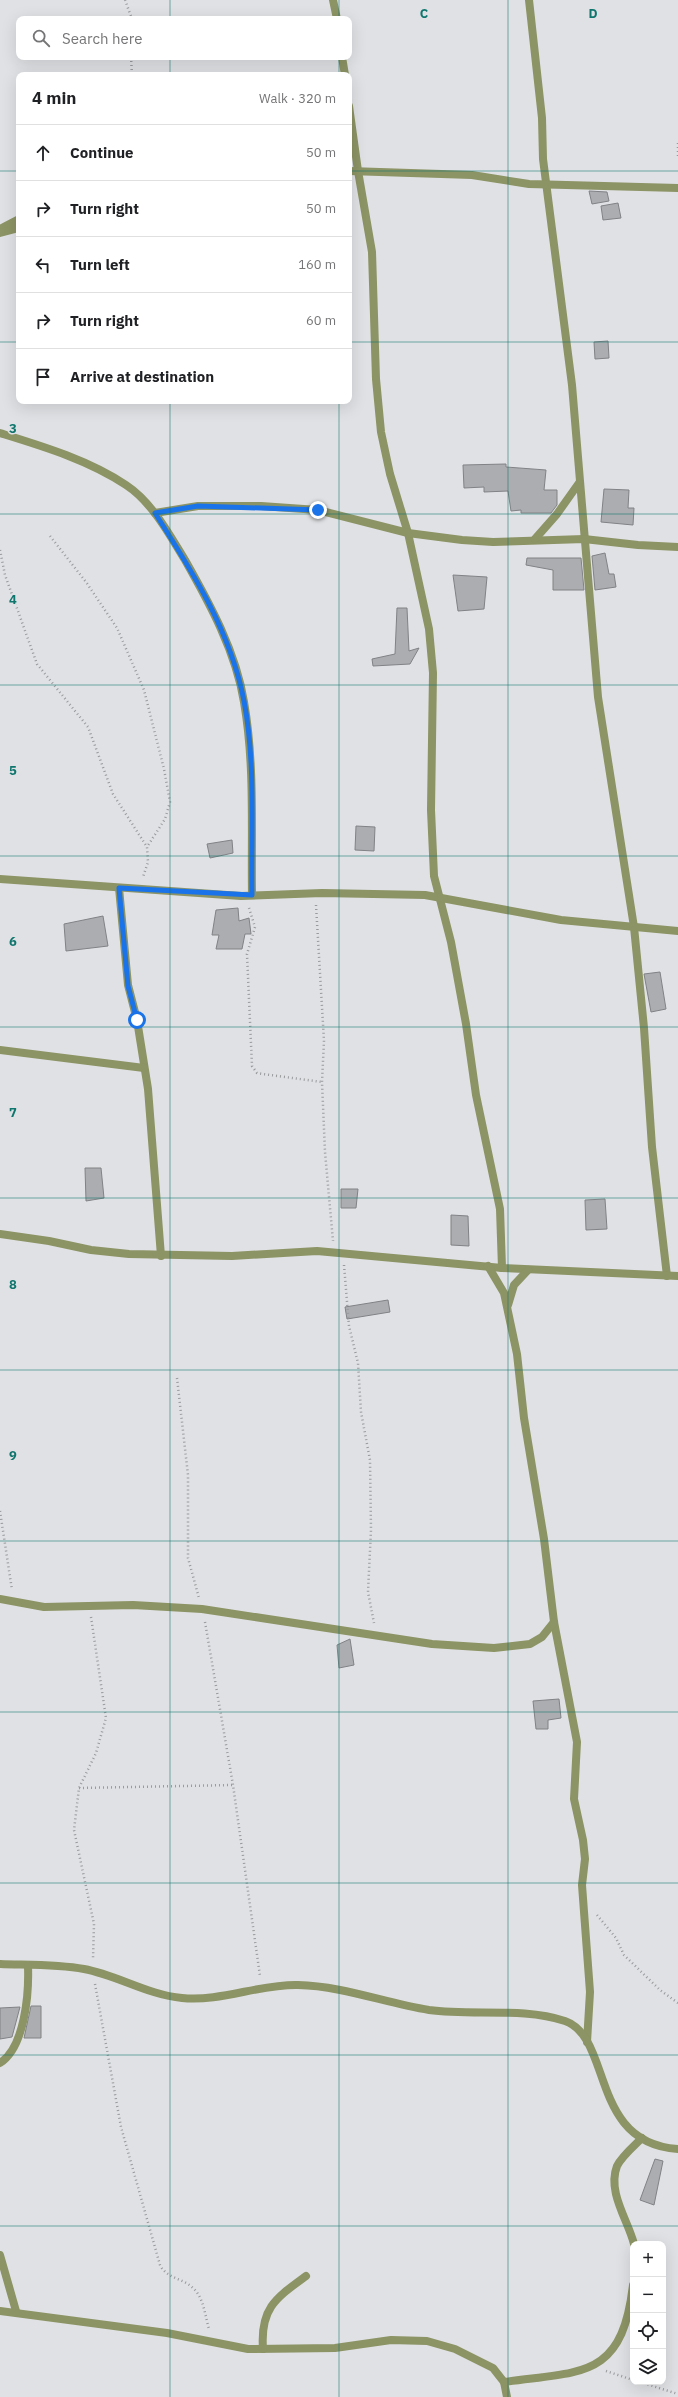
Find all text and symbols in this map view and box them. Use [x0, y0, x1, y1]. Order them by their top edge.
text: C [420, 5, 429, 22]
text: D [588, 5, 598, 22]
search box [16, 16, 352, 60]
icon: search [30, 27, 52, 49]
text: Search here [62, 29, 142, 48]
text: 4 min [32, 87, 76, 109]
text: Walk · 320 m [259, 90, 336, 107]
icon: ahead [32, 142, 54, 164]
text: Continue [70, 143, 134, 162]
text: 50 m [306, 144, 336, 161]
icon: right [32, 198, 54, 220]
text: Turn right [70, 199, 139, 218]
text: 50 m [306, 200, 336, 217]
icon: left [32, 254, 54, 276]
text: Turn left [70, 255, 130, 274]
text: 160 m [298, 256, 336, 273]
icon: right [32, 310, 54, 332]
text: Turn right [70, 311, 139, 330]
text: 60 m [306, 312, 336, 329]
icon: arrive [32, 366, 54, 388]
text: Arrive at destination [70, 367, 214, 386]
text: 3 [9, 420, 17, 437]
route end [309, 501, 327, 519]
text: 4 [9, 591, 17, 608]
text: 5 [9, 762, 17, 779]
text: 6 [9, 933, 17, 950]
route start [128, 1011, 146, 1029]
text: 7 [9, 1104, 17, 1121]
text: 8 [9, 1276, 17, 1293]
text: 9 [9, 1447, 17, 1464]
map controls [630, 2241, 666, 2385]
button: + [630, 2241, 666, 2277]
button: − [630, 2277, 666, 2313]
button: locate [630, 2313, 666, 2349]
button: layers [630, 2349, 666, 2385]

